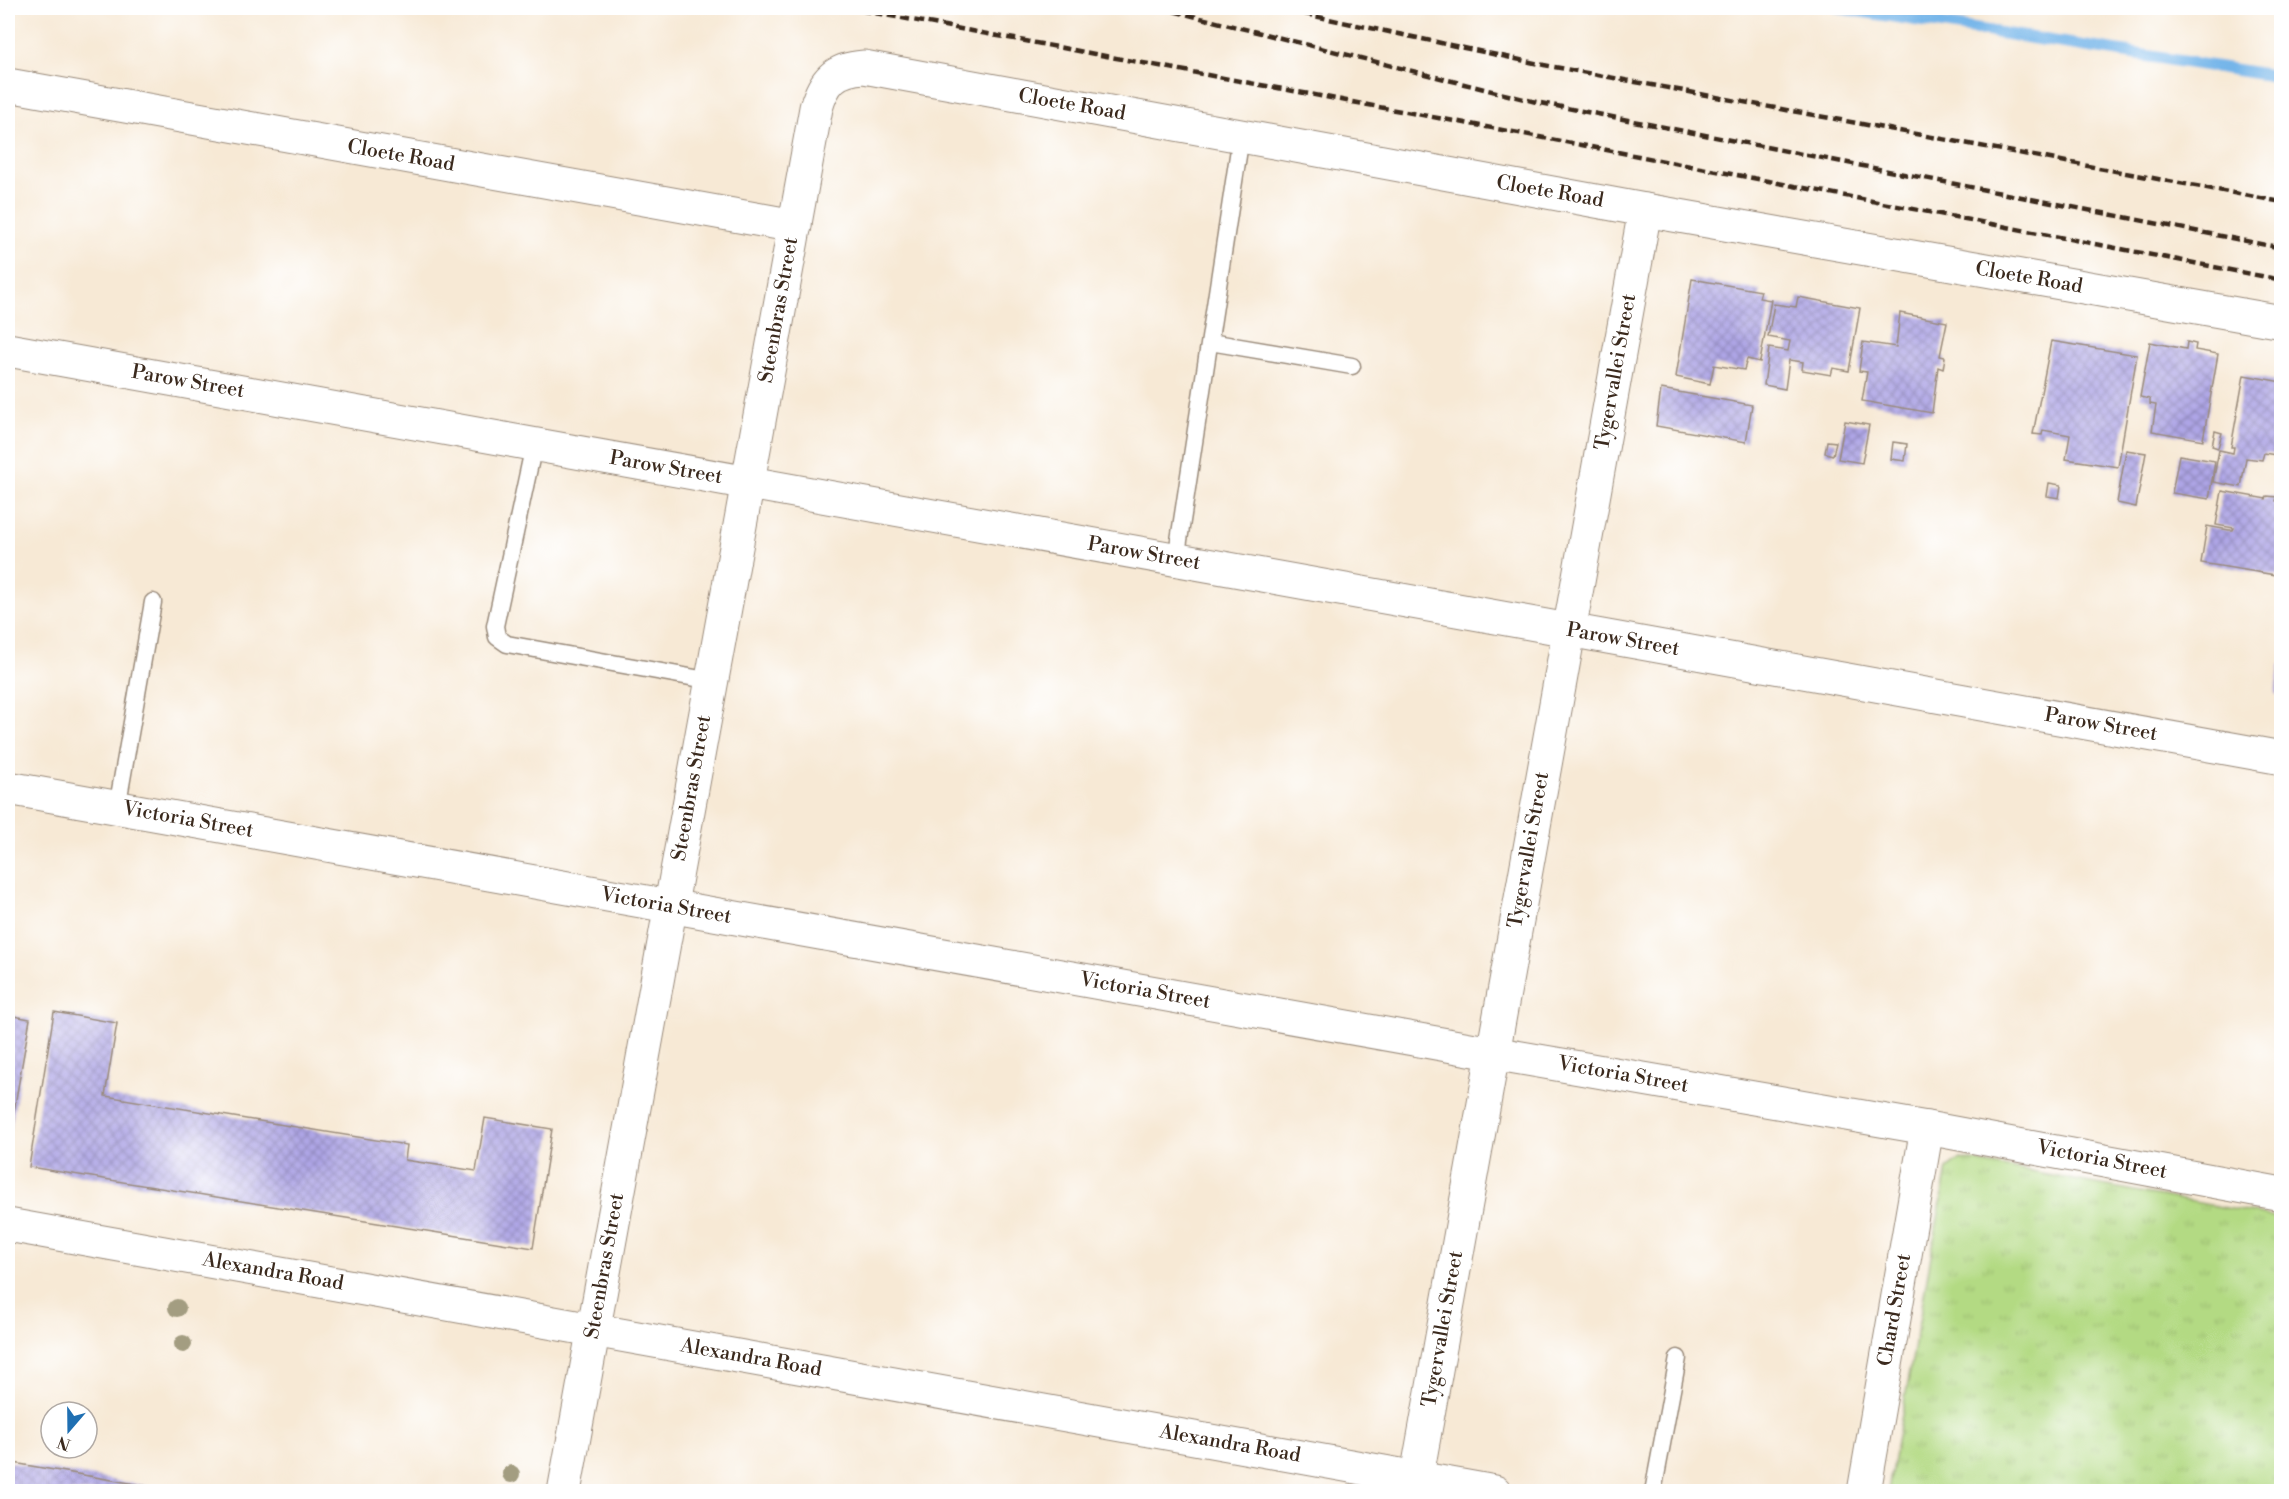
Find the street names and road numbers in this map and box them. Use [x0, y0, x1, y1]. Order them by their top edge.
street label: Cloete Road [1016, 83, 1128, 127]
street label: Cloete Road [345, 134, 457, 178]
street label: Cloete Road [1494, 170, 1606, 214]
street label: Steenbras Street [754, 235, 804, 385]
street label: Cloete Road [1973, 256, 2085, 300]
street label: Tygervallei Street [1590, 292, 1642, 452]
street label: Parow Street [130, 360, 246, 404]
street label: Parow Street [608, 446, 724, 490]
street label: Parow Street [1086, 532, 1202, 576]
street label: Parow Street [1565, 618, 1681, 662]
street label: Parow Street [2043, 703, 2159, 747]
street label: Steenbras Street [667, 713, 717, 863]
street label: Tygervallei Street [1503, 770, 1555, 930]
street label: Victoria Street [120, 796, 255, 844]
street label: Victoria Street [598, 882, 733, 930]
street label: Victoria Street [1077, 967, 1212, 1015]
street label: Victoria Street [1555, 1051, 1690, 1099]
street label: Victoria Street [2034, 1135, 2169, 1185]
street label: Steenbras Street [580, 1191, 630, 1341]
street label: Alexandra Road [200, 1247, 346, 1297]
street label: Tygervallei Street [1417, 1249, 1469, 1409]
street label: Chard Street [1873, 1252, 1917, 1368]
street label: Alexandra Road [678, 1333, 824, 1383]
street label: Alexandra Road [1157, 1419, 1303, 1469]

